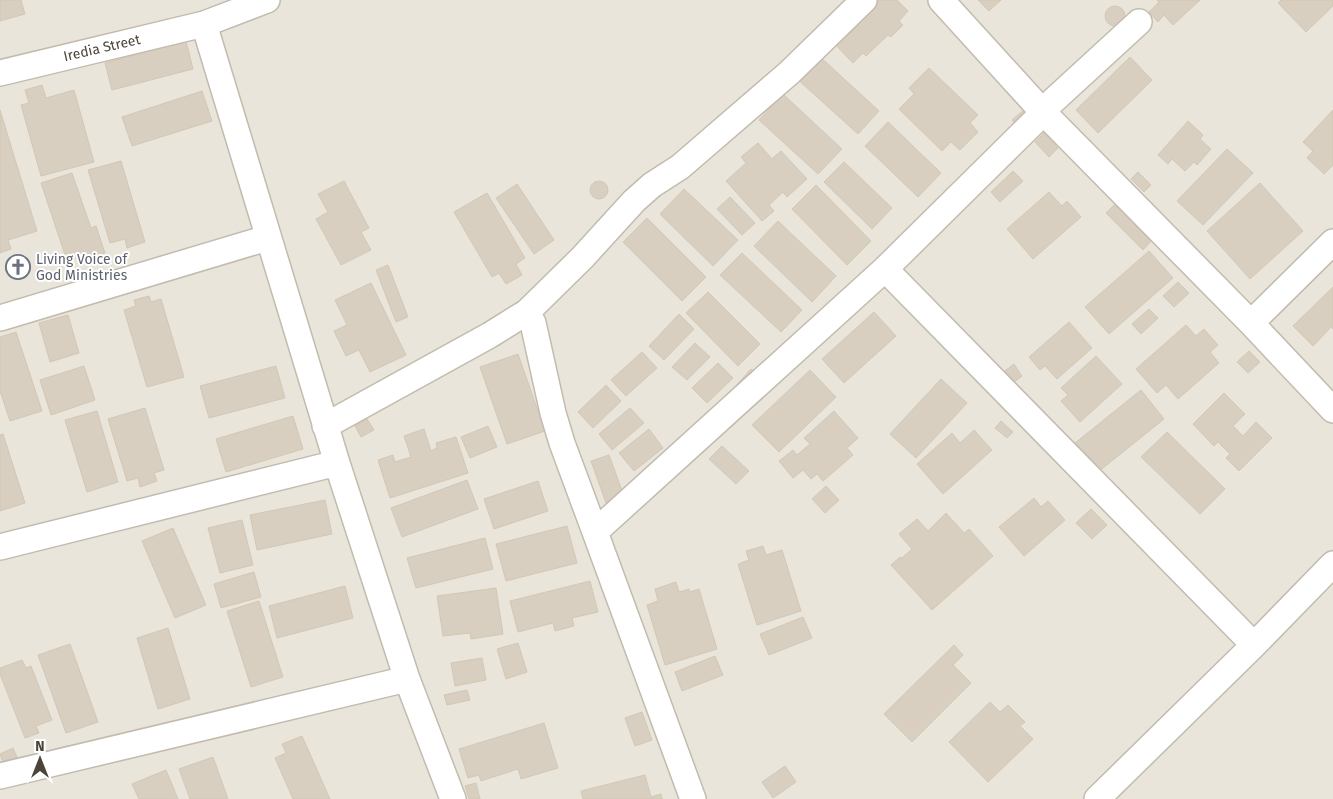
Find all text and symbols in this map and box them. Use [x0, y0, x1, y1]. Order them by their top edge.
street label: Iredia Street [62, 31, 143, 65]
place label: Living Voice of God Ministries [36, 251, 128, 284]
church icon: Living Voice of God Ministries [5, 254, 31, 280]
north arrow [15, 734, 65, 784]
text: N [35, 738, 45, 755]

